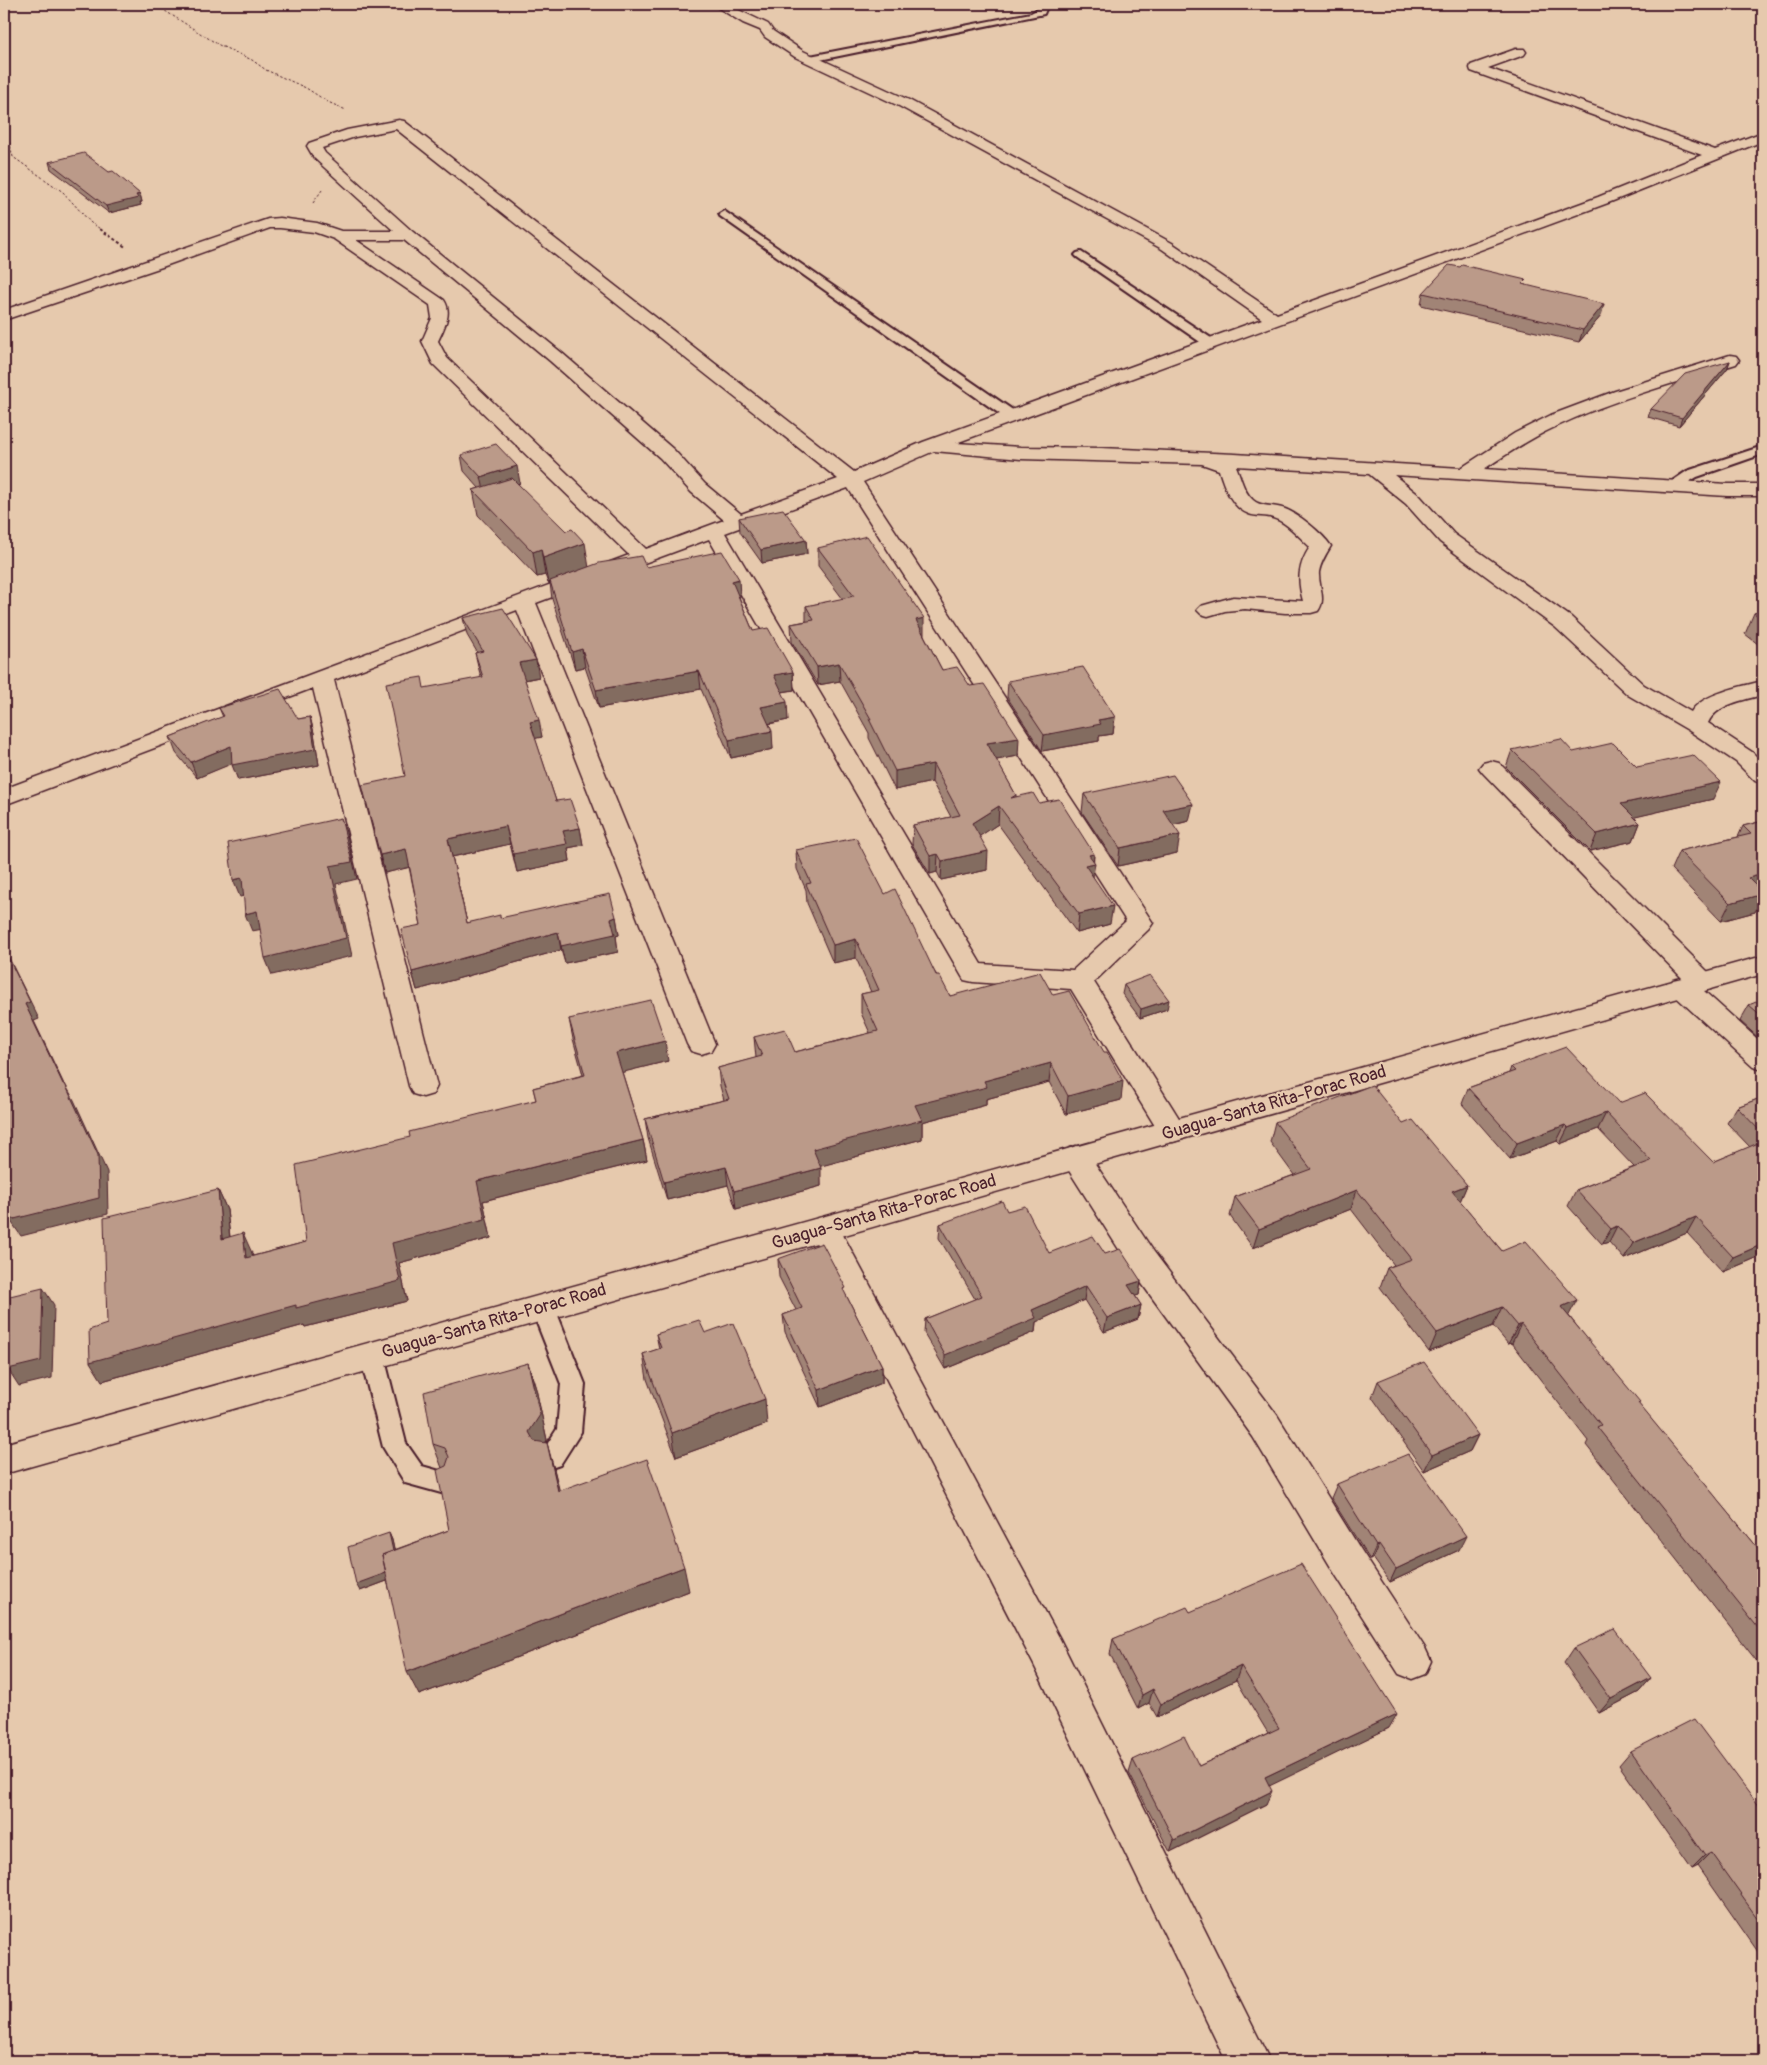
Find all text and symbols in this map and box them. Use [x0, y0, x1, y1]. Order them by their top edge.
street label: Guagua-Santa Rita-Porac Road [1159, 1060, 1389, 1146]
street label: Guagua-Santa Rita-Porac Road [769, 1169, 999, 1255]
street label: Guagua-Santa Rita-Porac Road [379, 1278, 609, 1364]

